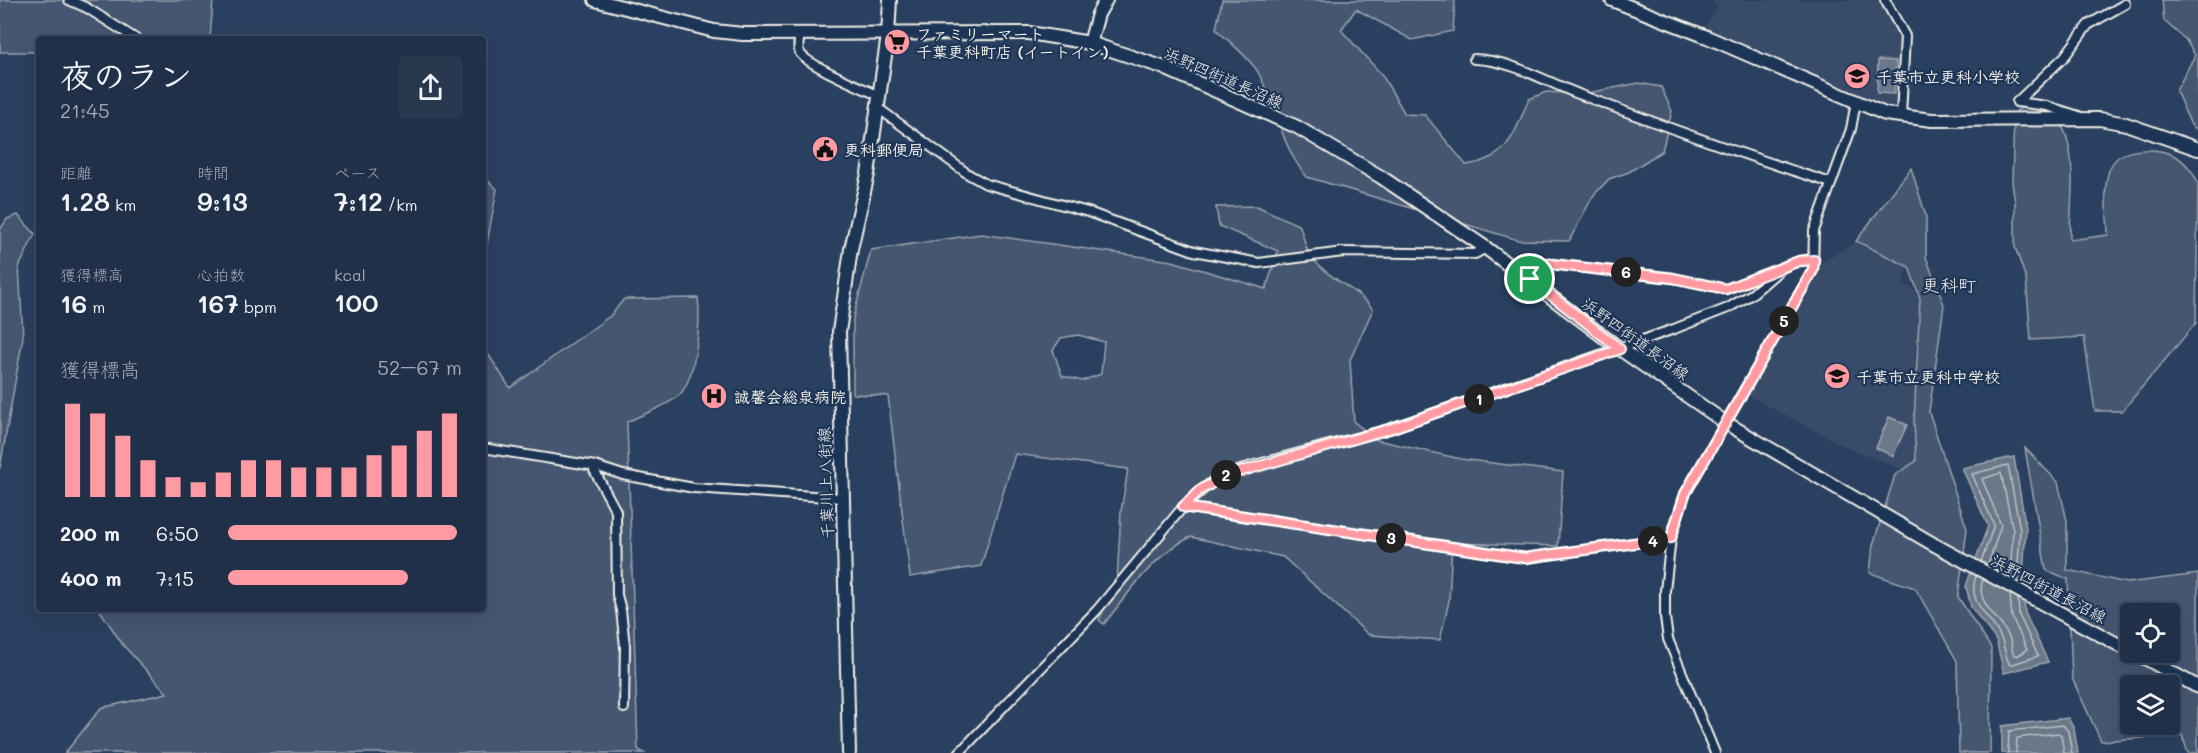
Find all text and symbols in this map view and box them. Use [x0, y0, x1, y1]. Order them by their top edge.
place label: ファミリーマート 千葉更科町店 (イートイン) [916, 23, 1109, 62]
supermarket icon: ファミリーマート 千葉更科町店 (イートイン) [882, 27, 912, 57]
street label: 浜野四街道長沼線 [1161, 41, 1287, 113]
text: 夜のラン [60, 53, 192, 96]
button: share [399, 56, 462, 119]
school or university icon: 千葉市立更科小学校 [1842, 61, 1872, 91]
place label: 千葉市立更科小学校 [1876, 66, 2020, 87]
text: 21:45 [60, 97, 110, 123]
public building icon: 更科郵便局 [810, 134, 840, 164]
place label: 更科郵便局 [844, 139, 924, 160]
text: 距離 [60, 162, 92, 183]
text: 時間 [197, 162, 229, 183]
text: ペース [334, 162, 381, 183]
text: 1.28 [60, 184, 110, 218]
text: 9:13 [197, 184, 248, 218]
text: 7:12 [334, 184, 383, 218]
text: km [110, 194, 136, 215]
text: /km [383, 194, 418, 215]
pin [1504, 253, 1555, 304]
pin: 6 [1611, 257, 1641, 287]
text: 6 [1621, 261, 1631, 282]
icon: arrive [1513, 262, 1546, 295]
text: 獲得標高 [60, 264, 124, 285]
text: 心拍数 [197, 264, 245, 285]
text: kcal [334, 264, 366, 285]
district label: 更科町 [1922, 273, 1976, 297]
text: 100 [334, 285, 379, 319]
text: 16 [60, 286, 87, 320]
text: 167 [197, 286, 239, 320]
street label: 浜野四街道長沼線 [1578, 292, 1694, 384]
text: m [87, 296, 105, 317]
text: bpm [239, 296, 277, 317]
pin: 5 [1769, 306, 1799, 336]
text: 5 [1779, 310, 1789, 331]
text: 52–67 m [377, 354, 462, 380]
text: 獲得標高 [60, 356, 140, 382]
school or university icon: 千葉市立更科中学校 [1822, 361, 1852, 391]
place label: 千葉市立更科中学校 [1856, 366, 2000, 387]
hospital icon: 誠馨会総泉病院 [699, 381, 729, 411]
pin: 1 [1464, 384, 1494, 414]
place label: 誠馨会総泉病院 [734, 386, 846, 407]
text: 1 [1475, 388, 1483, 409]
street label: 千葉川上八街線 [813, 427, 837, 539]
pin: 2 [1211, 460, 1241, 490]
text: 2 [1222, 464, 1230, 485]
text: 200 m [60, 520, 120, 546]
text: 6:50 [156, 520, 198, 546]
pin: 3 [1376, 523, 1406, 553]
pin: 4 [1638, 526, 1668, 556]
text: 3 [1386, 527, 1396, 548]
text: 4 [1648, 530, 1658, 551]
street label: 浜野四街道長沼線 [1988, 549, 2110, 627]
text: 400 m [60, 565, 121, 591]
text: 7:15 [156, 565, 194, 591]
map controls [2120, 603, 2180, 735]
button: locate [2120, 603, 2180, 663]
button: layers [2120, 675, 2180, 735]

